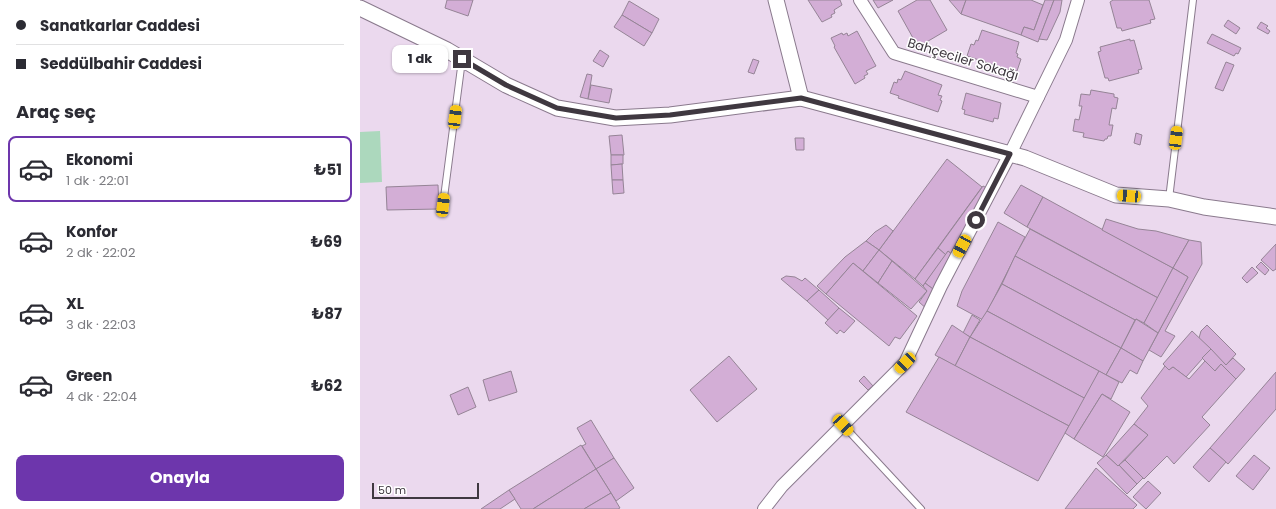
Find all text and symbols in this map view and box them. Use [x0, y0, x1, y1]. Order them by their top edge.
text: Sanatkarlar Caddesi [40, 15, 200, 36]
street label: Bahçeciler Sokağı [905, 33, 1021, 85]
callout: 1 dk [392, 45, 448, 73]
text: 1 dk [408, 49, 432, 68]
route end [453, 50, 471, 68]
text: Seddülbahir Caddesi [40, 53, 202, 74]
text: Araç seç [16, 99, 96, 124]
car [448, 104, 462, 130]
car [1169, 125, 1183, 151]
text: Ekonomi [66, 149, 133, 170]
icon: car [18, 151, 54, 187]
text: ₺51 [314, 159, 342, 180]
text: 1 dk · 22:01 [66, 171, 129, 190]
car [1117, 189, 1141, 203]
car [436, 192, 450, 218]
route start [967, 211, 985, 229]
text: Konfor [66, 221, 118, 242]
icon: car [18, 223, 54, 259]
text: ₺69 [311, 231, 342, 252]
car [951, 233, 973, 259]
text: 2 dk · 22:02 [66, 243, 136, 262]
text: XL [66, 293, 84, 314]
icon: car [18, 295, 54, 331]
text: ₺87 [312, 303, 342, 324]
text: 3 dk · 22:03 [66, 315, 136, 334]
car [892, 350, 918, 376]
text: Green [66, 365, 112, 386]
icon: car [18, 367, 54, 403]
text: ₺62 [311, 375, 342, 396]
text: 4 dk · 22:04 [66, 387, 137, 406]
car [830, 412, 856, 438]
button: Onayla [16, 455, 344, 501]
scale bar [372, 481, 479, 500]
text: 50 m [378, 482, 406, 498]

